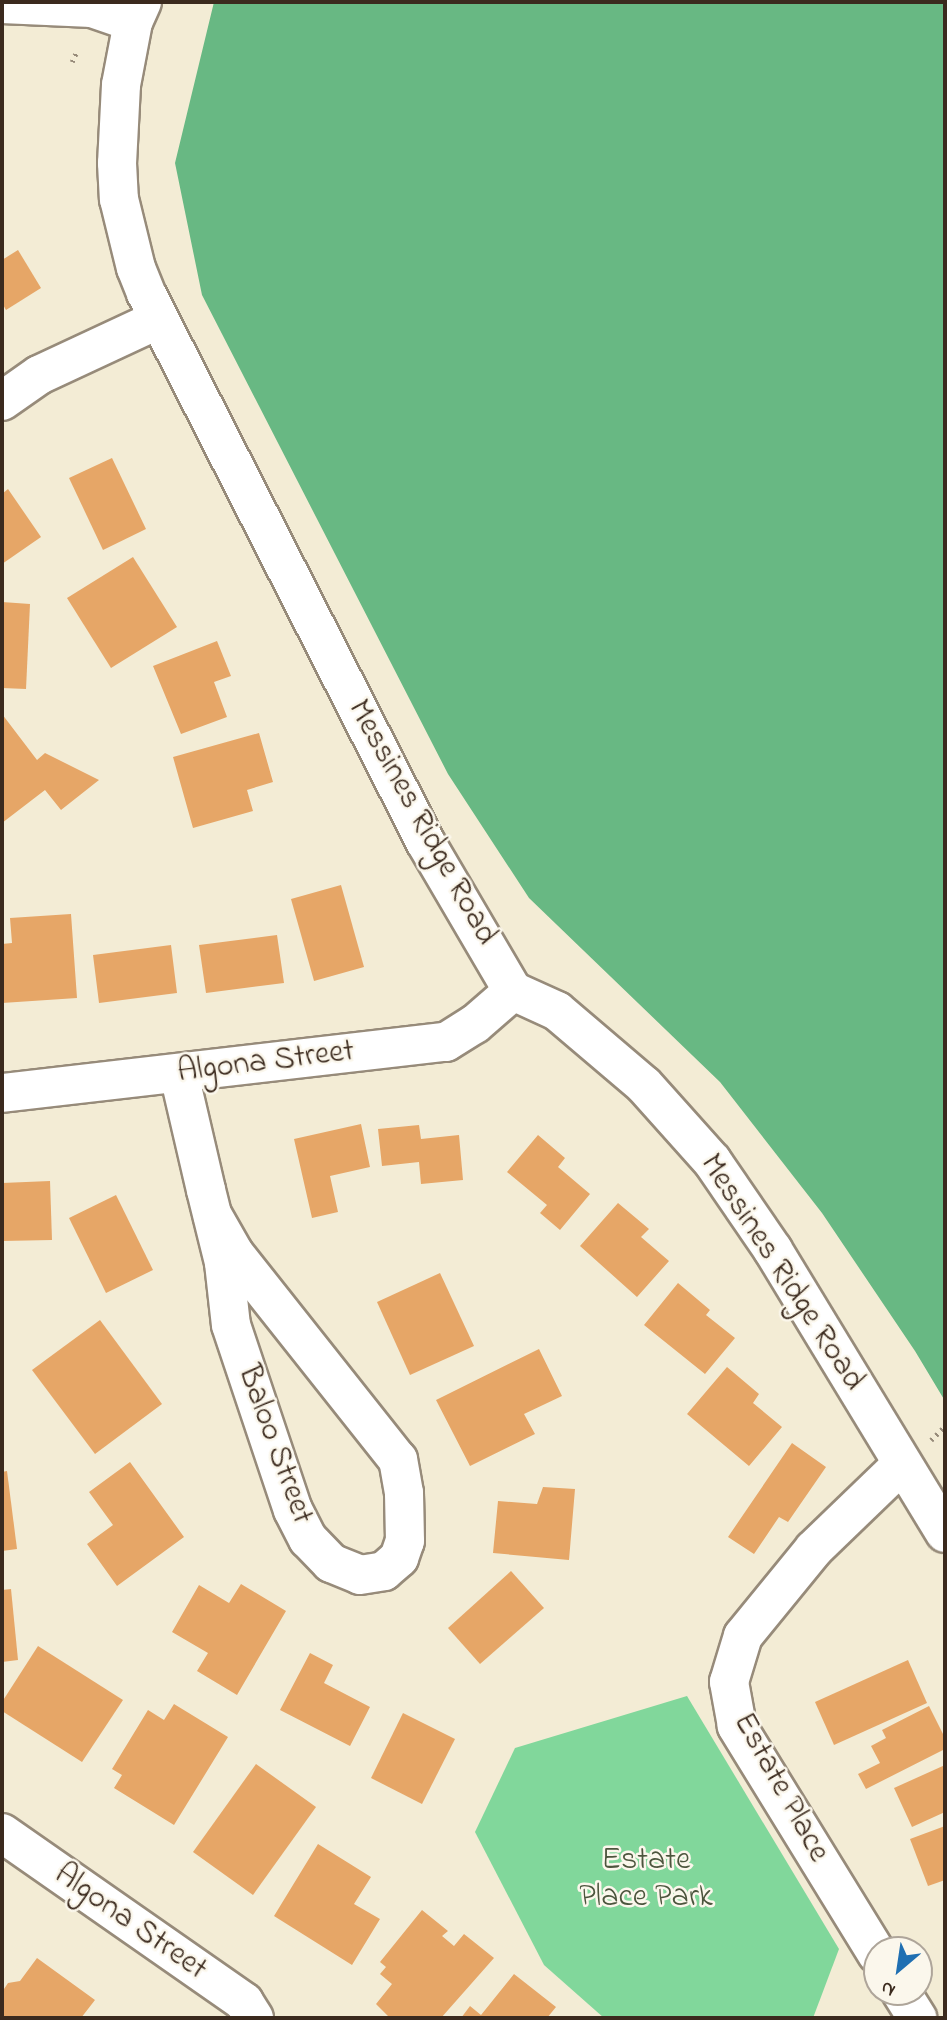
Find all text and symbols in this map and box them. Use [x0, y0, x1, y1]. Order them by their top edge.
street label: Messines Ridge Road [338, 694, 504, 952]
street label: Algona Street [175, 1033, 357, 1093]
street label: Messines Ridge Road [690, 1148, 872, 1398]
street label: Baloo Street [228, 1360, 320, 1530]
street label: Estate Place [723, 1707, 837, 1869]
park label: Estate Place Park [579, 1843, 713, 1918]
street label: Algona Street [46, 1856, 214, 1990]
north arrow [863, 1936, 933, 2006]
text: N [876, 1973, 901, 2003]

